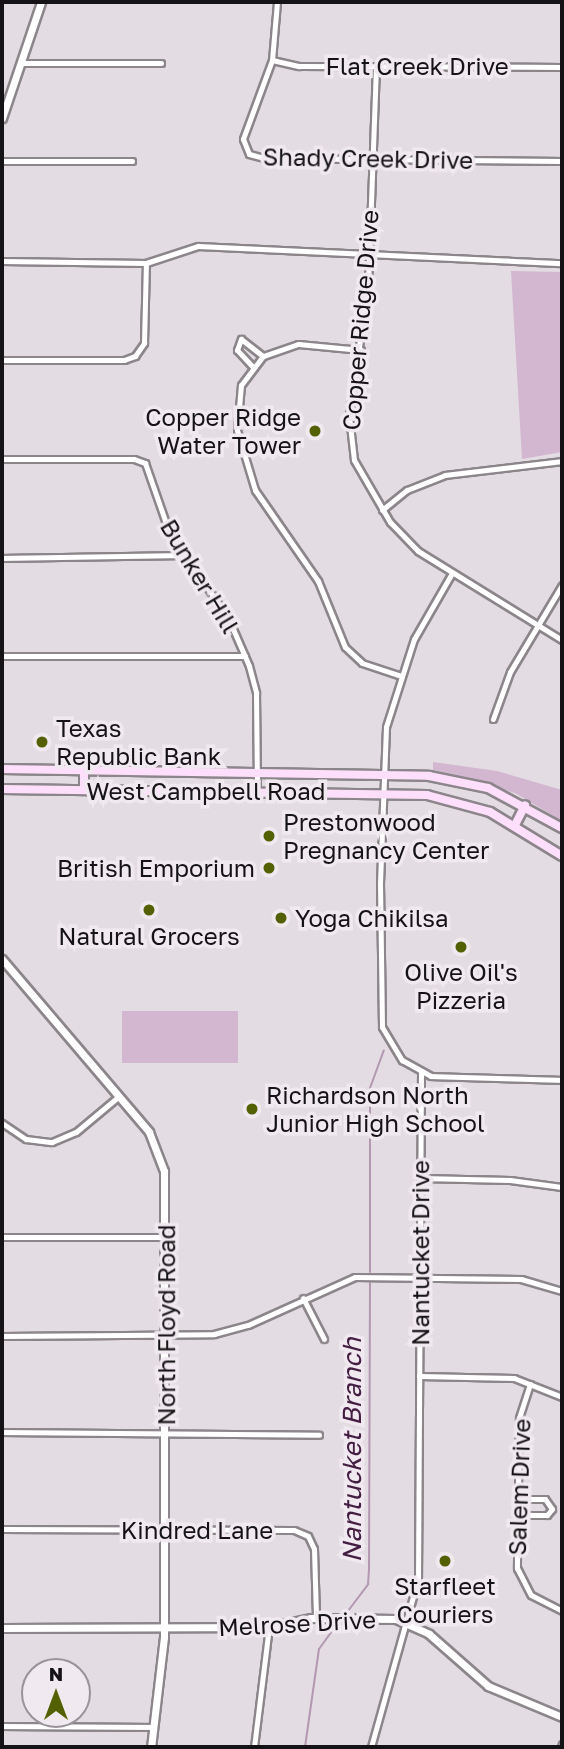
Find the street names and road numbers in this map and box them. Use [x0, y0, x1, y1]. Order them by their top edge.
street label: Flat Creek Drive [325, 52, 509, 80]
street label: Shady Creek Drive [263, 142, 473, 174]
street label: Copper Ridge Drive [336, 209, 384, 431]
street label: Bunker Hill [155, 514, 245, 638]
street label: West Campbell Road [86, 777, 326, 805]
street label: Nantucket Drive [406, 1160, 434, 1346]
street label: North Floyd Road [152, 1225, 180, 1425]
street label: Salem Drive [502, 1418, 536, 1556]
street label: Kindred Lane [121, 1516, 273, 1544]
street label: Melrose Drive [217, 1604, 377, 1642]

